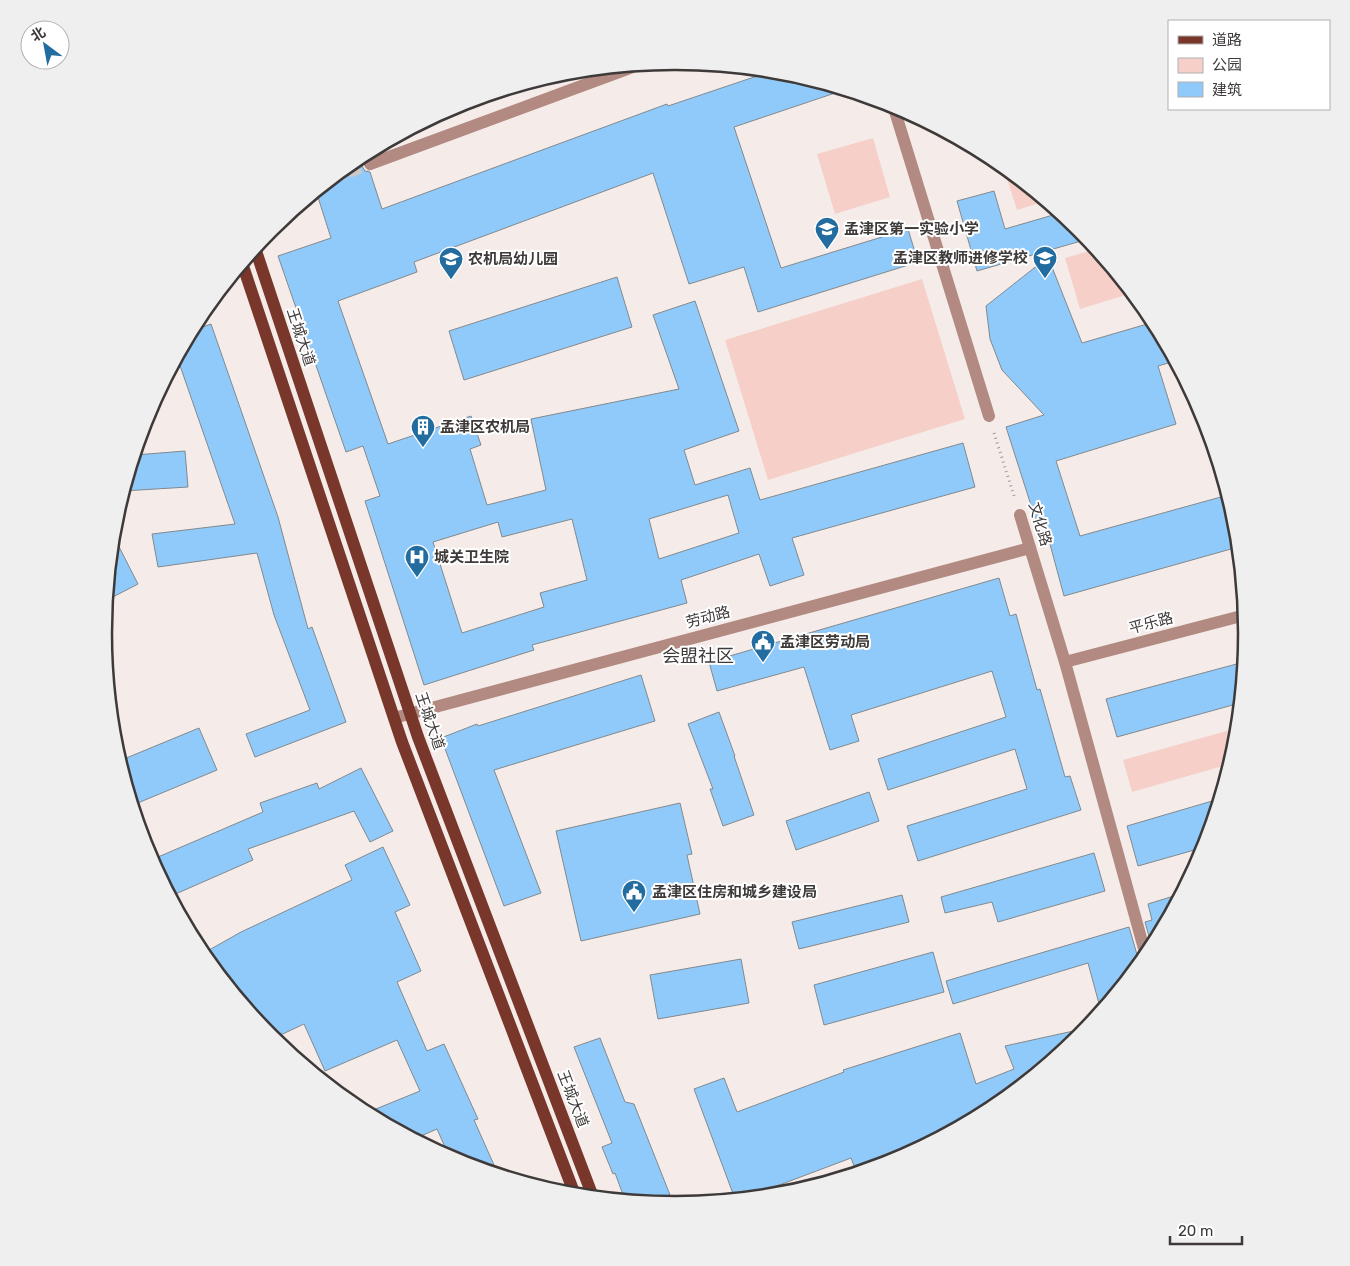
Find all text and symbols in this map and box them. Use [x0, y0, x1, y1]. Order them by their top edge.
north arrow [20, 20, 70, 70]
legend [1168, 20, 1330, 110]
text: 北 [28, 23, 49, 45]
text: 道路 [1212, 31, 1242, 49]
text: 公园 [1212, 56, 1242, 74]
text: 建筑 [1212, 81, 1242, 99]
school or university icon: 孟津区第一实验小学 [814, 216, 840, 250]
place label: 孟津区第一实验小学 [844, 220, 979, 238]
school or university icon: 孟津区教师进修学校 [1032, 245, 1058, 279]
school or university icon: 农机局幼儿园 [438, 246, 464, 280]
place label: 孟津区教师进修学校 [893, 249, 1028, 267]
place label: 农机局幼儿园 [468, 250, 558, 268]
street label: 王城大道 [283, 306, 319, 368]
building icon: 孟津区农机局 [410, 414, 436, 448]
place label: 孟津区农机局 [440, 418, 530, 436]
street label: 文化路 [1025, 500, 1055, 548]
hospital icon: 城关卫生院 [404, 544, 430, 578]
place label: 城关卫生院 [434, 548, 509, 566]
street label: 劳动路 [684, 602, 732, 632]
street label: 平乐路 [1127, 608, 1175, 638]
public building icon: 孟津区劳动局 [750, 629, 776, 663]
place label: 孟津区劳动局 [780, 633, 870, 651]
district label: 会盟社区 [662, 645, 734, 667]
street label: 王城大道 [412, 690, 448, 752]
public building icon: 孟津区住房和城乡建设局 [621, 879, 647, 913]
place label: 孟津区住房和城乡建设局 [652, 883, 817, 901]
street label: 王城大道 [554, 1068, 592, 1130]
scale bar [1170, 1214, 1242, 1246]
text: 20 m [1178, 1222, 1213, 1240]

